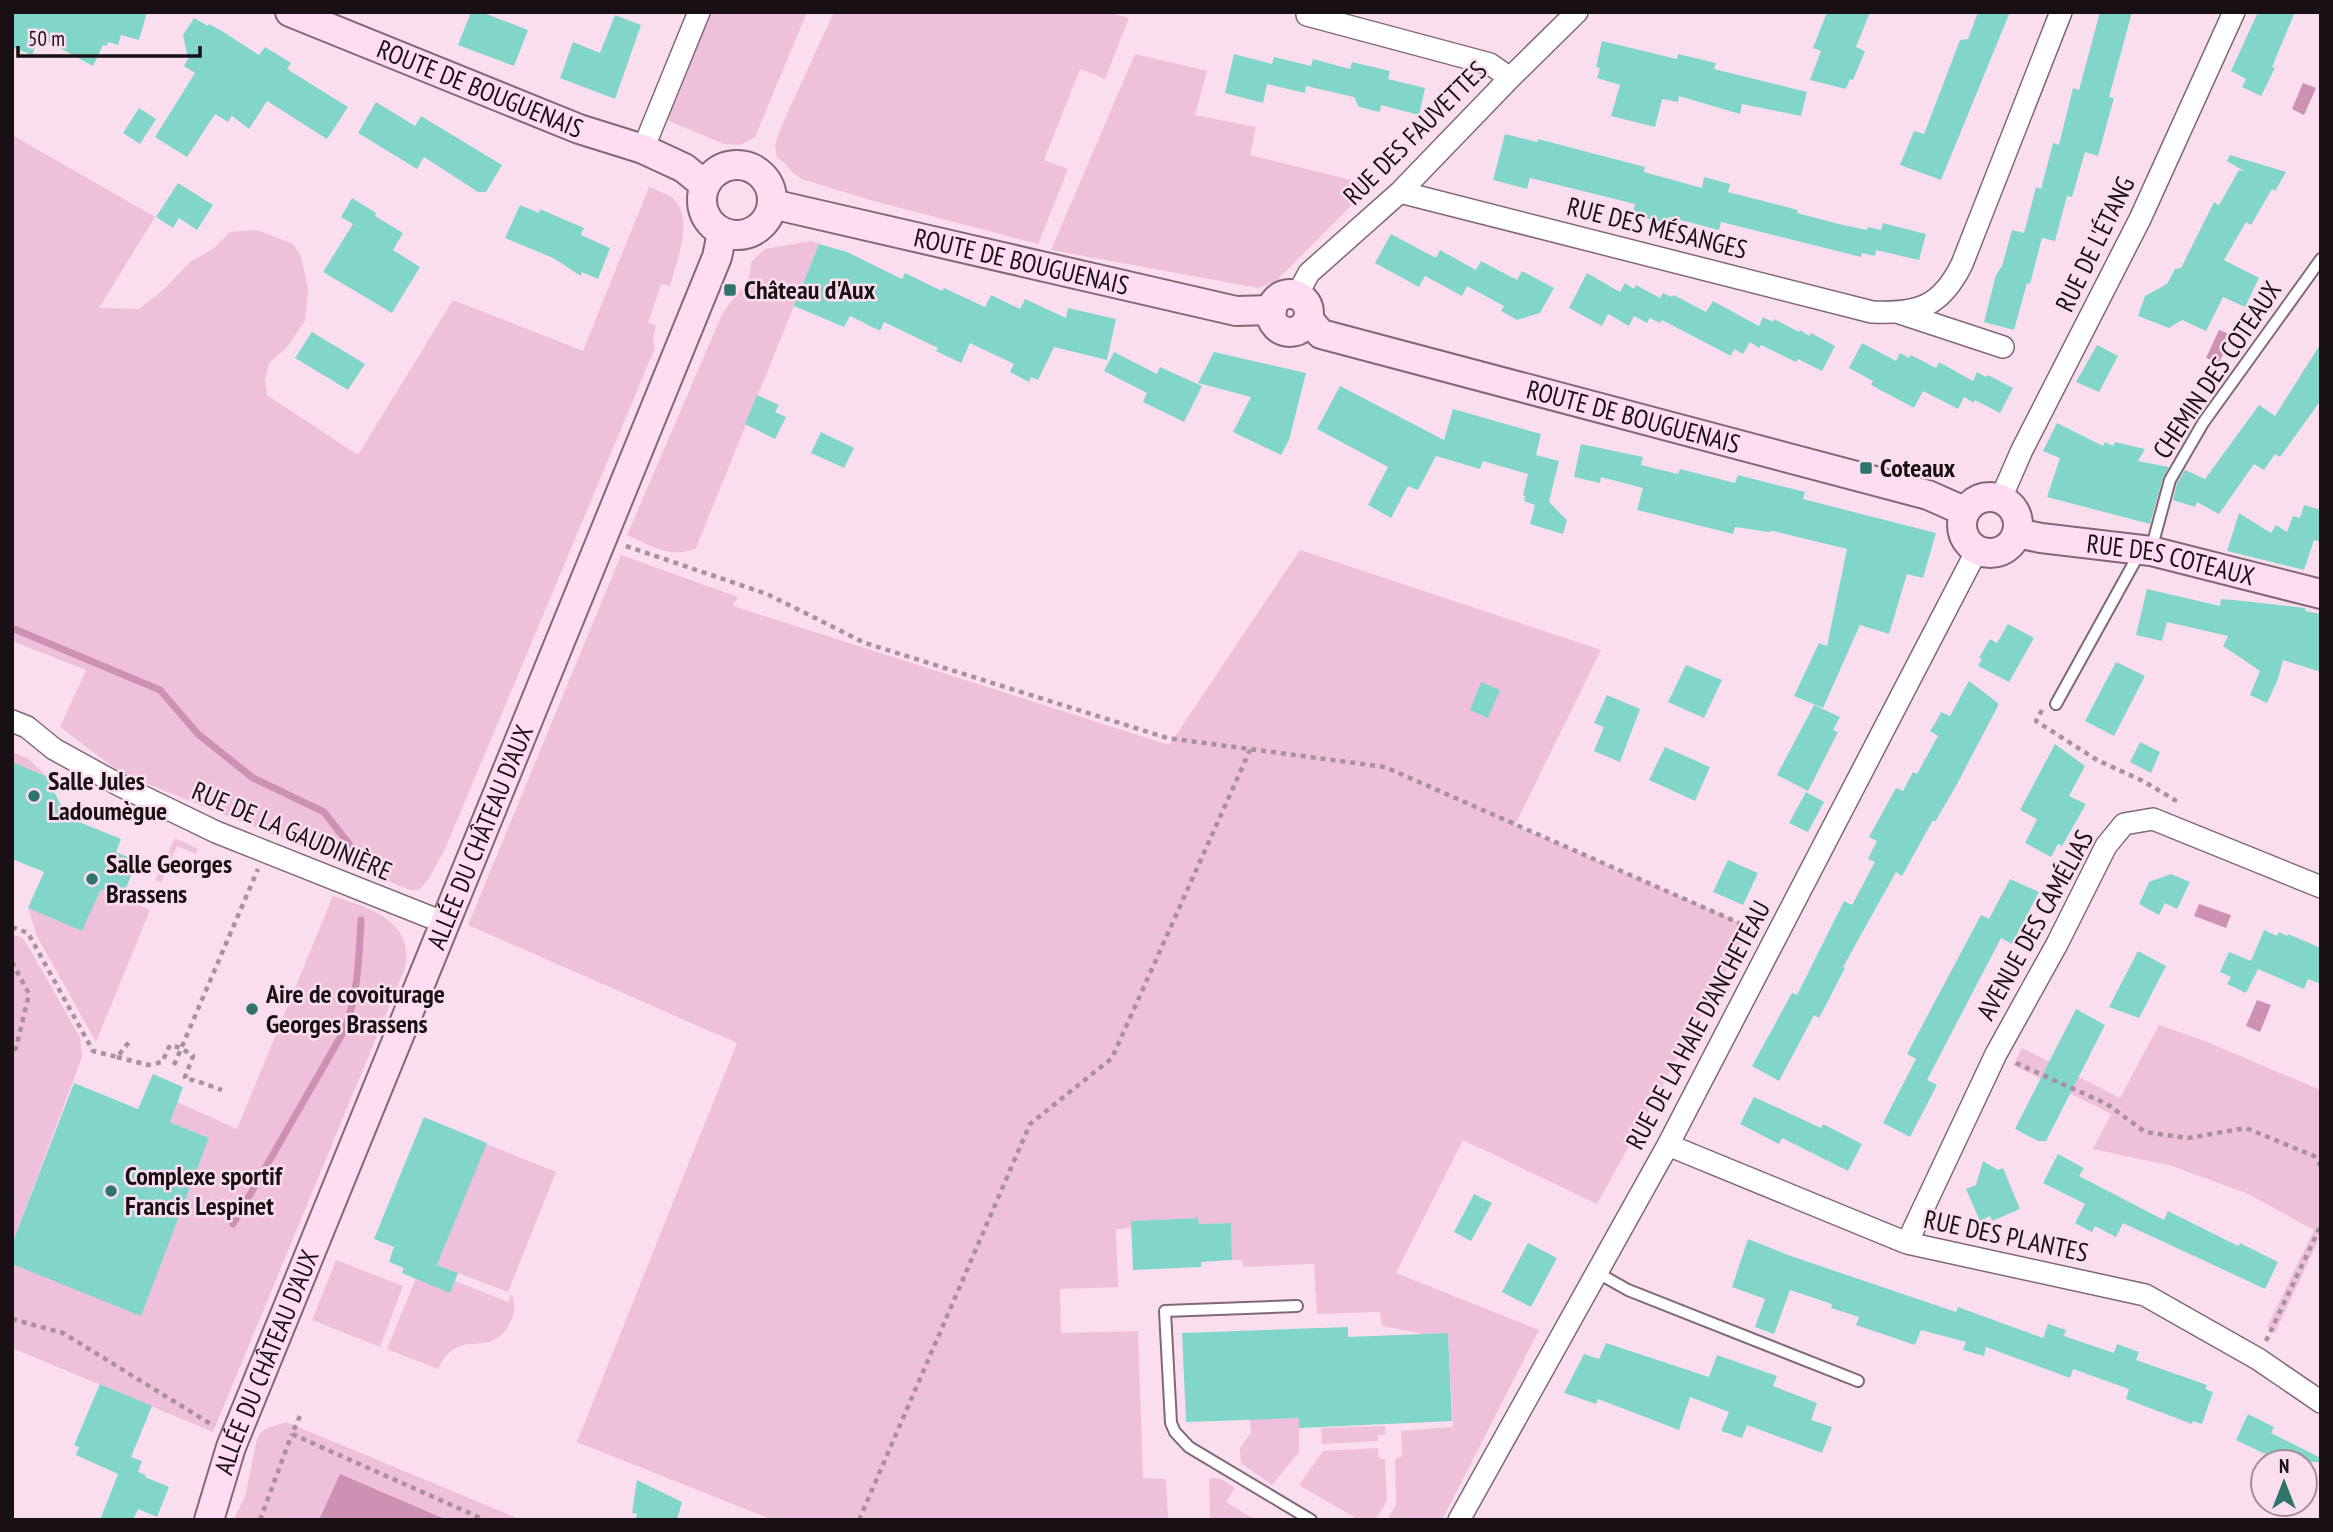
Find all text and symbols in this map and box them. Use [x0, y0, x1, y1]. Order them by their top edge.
scale bar [18, 14, 200, 58]
text: 50 m [28, 25, 65, 52]
street label: ROUTE DE BOUGUENAIS [372, 32, 588, 145]
street label: RUE DES FAUVETTES [1336, 54, 1493, 211]
street label: RUE DE L'ÉTANG [2048, 171, 2141, 317]
street label: RUE DES MÉSANGES [1564, 189, 1751, 266]
street label: ROUTE DE BOUGUENAIS [911, 220, 1132, 302]
place label: Château d'Aux [744, 273, 876, 306]
street label: CHEMIN DES COTEAUX [2145, 275, 2288, 465]
marker: Château d'Aux [722, 282, 738, 298]
street label: ROUTE DE BOUGUENAIS [1523, 372, 1744, 460]
place label: Coteaux [1880, 451, 1956, 484]
marker: Coteaux [1858, 460, 1874, 476]
street label: RUE DES COTEAUX [2085, 527, 2258, 592]
street label: ALLÉE DU CHÂTEAU D'AUX [419, 720, 540, 954]
place label: Salle Jules Ladoumègue [48, 764, 167, 827]
street label: RUE DE LA GAUDINIÈRE [187, 774, 397, 888]
marker: Salle Jules Ladoumègue [26, 788, 42, 804]
street label: AVENUE DES CAMÉLIAS [1969, 824, 2100, 1025]
place label: Salle Georges Brassens [106, 847, 232, 910]
marker: Salle Georges Brassens [84, 871, 100, 887]
street label: RUE DE LA HAIE D'ANCHETEAU [1618, 895, 1777, 1155]
place label: Aire de covoiturage Georges Brassens [265, 977, 445, 1040]
marker: Aire de covoiturage Georges Brassens [244, 1001, 260, 1017]
place label: Complexe sportif Francis Lespinet [125, 1159, 284, 1222]
marker: Complexe sportif Francis Lespinet [103, 1183, 119, 1199]
street label: RUE DES PLANTES [1921, 1202, 2091, 1269]
street label: ALLÉE DU CHÂTEAU D'AUX [207, 1245, 326, 1478]
north arrow [2249, 1448, 2319, 1518]
text: N [2279, 1454, 2289, 1478]

